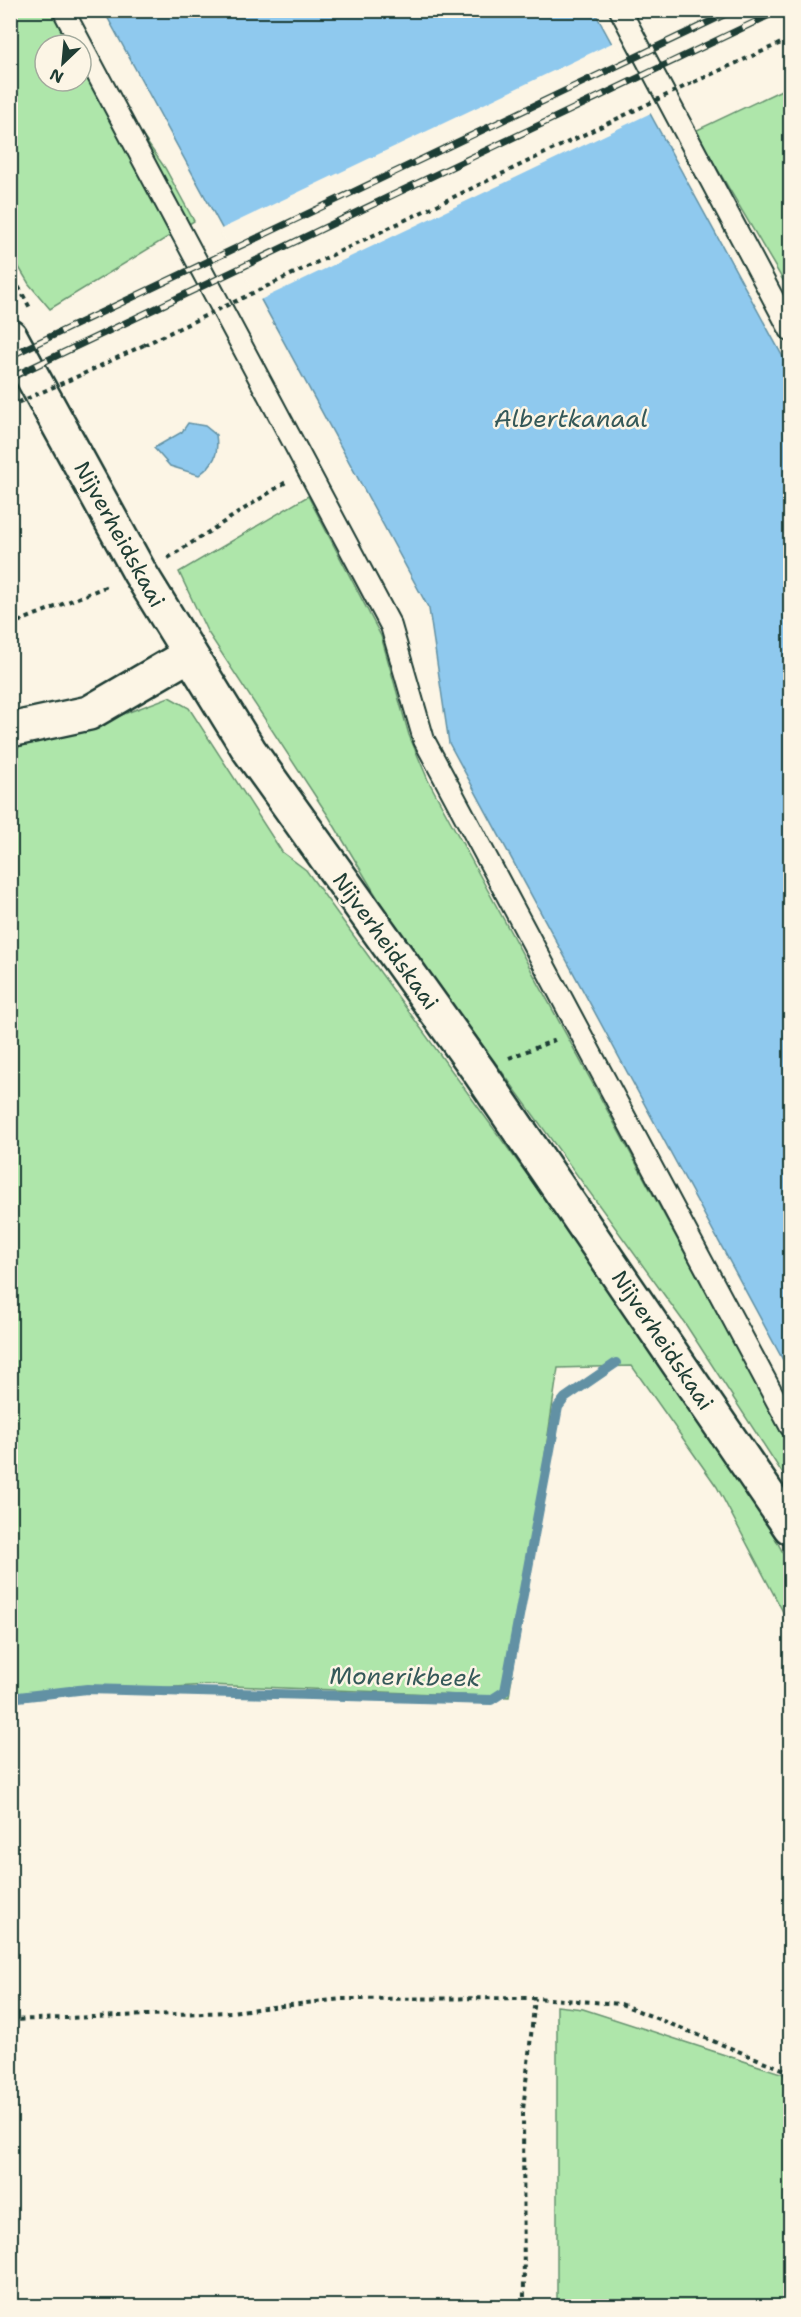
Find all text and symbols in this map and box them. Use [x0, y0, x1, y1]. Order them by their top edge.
north arrow [33, 33, 93, 93]
text: N [46, 64, 67, 88]
water label: Albertkanaal [494, 403, 648, 435]
street label: Nijverheidskaai [67, 456, 172, 613]
street label: Nijverheidskaai [326, 867, 445, 1016]
street label: Nijverheidskaai [605, 1265, 720, 1416]
water label: Monerikbeek [329, 1660, 481, 1694]

